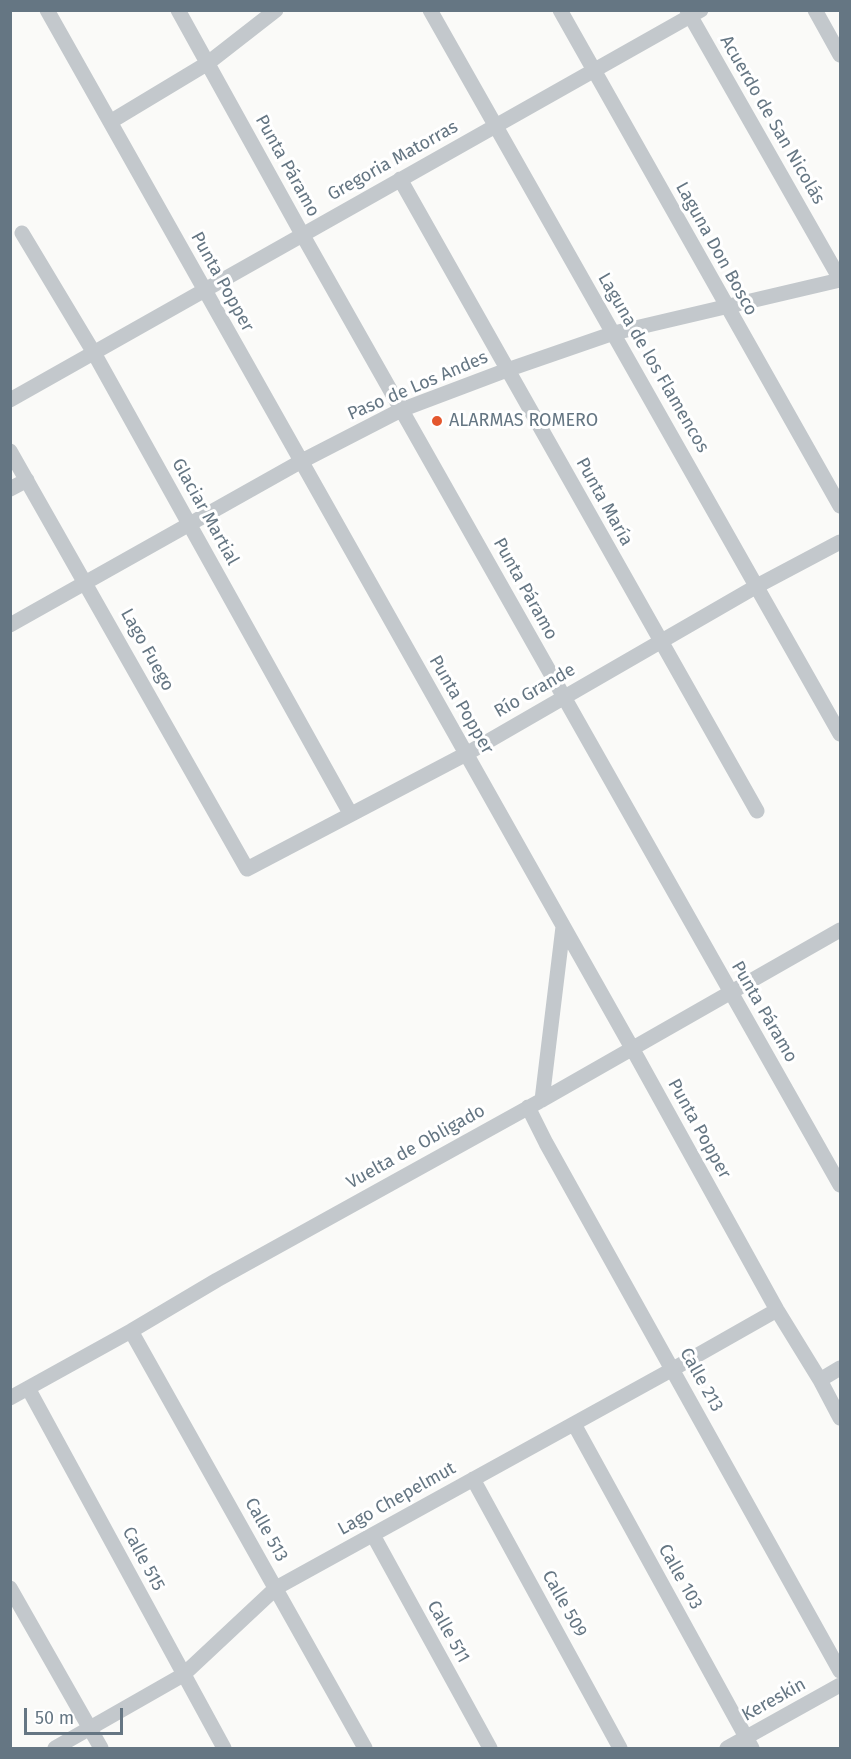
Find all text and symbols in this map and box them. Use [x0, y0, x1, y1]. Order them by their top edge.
street label: Acuerdo de San Nicolás [715, 32, 829, 208]
street label: Punta Páramo [250, 111, 324, 221]
street label: Gregoria Matorras [324, 116, 462, 206]
street label: Laguna Don Bosco [670, 179, 762, 319]
street label: Punta Popper [186, 228, 258, 336]
street label: Laguna de los Flamencos [593, 269, 713, 457]
street label: Paso de Los Andes [345, 347, 491, 425]
place label: ALARMAS ROMERO [449, 410, 598, 432]
marker: ALARMAS ROMERO [430, 414, 444, 428]
street label: Punta María [571, 454, 637, 550]
street label: Glaciar Martial [167, 455, 243, 569]
street label: Punta Páramo [488, 534, 562, 644]
street label: Lago Fuego [116, 605, 178, 695]
street label: Punta Popper [424, 652, 498, 758]
street label: Río Grande [491, 659, 579, 723]
street label: Punta Páramo [726, 958, 802, 1066]
street label: Punta Popper [663, 1075, 735, 1183]
street label: Vuelta de Obligado [343, 1100, 489, 1194]
street label: Calle 213 [675, 1344, 727, 1416]
street label: Lago Chepelmut [334, 1458, 460, 1540]
street label: Calle 513 [240, 1494, 292, 1566]
street label: Calle 515 [117, 1523, 169, 1595]
street label: Calle 103 [653, 1541, 707, 1613]
street label: Calle 509 [537, 1567, 591, 1641]
street label: Calle 511 [422, 1597, 474, 1667]
street label: Kereskin [738, 1674, 810, 1726]
scale bar [27, 1696, 126, 1734]
text: 50 m [35, 1707, 74, 1729]

